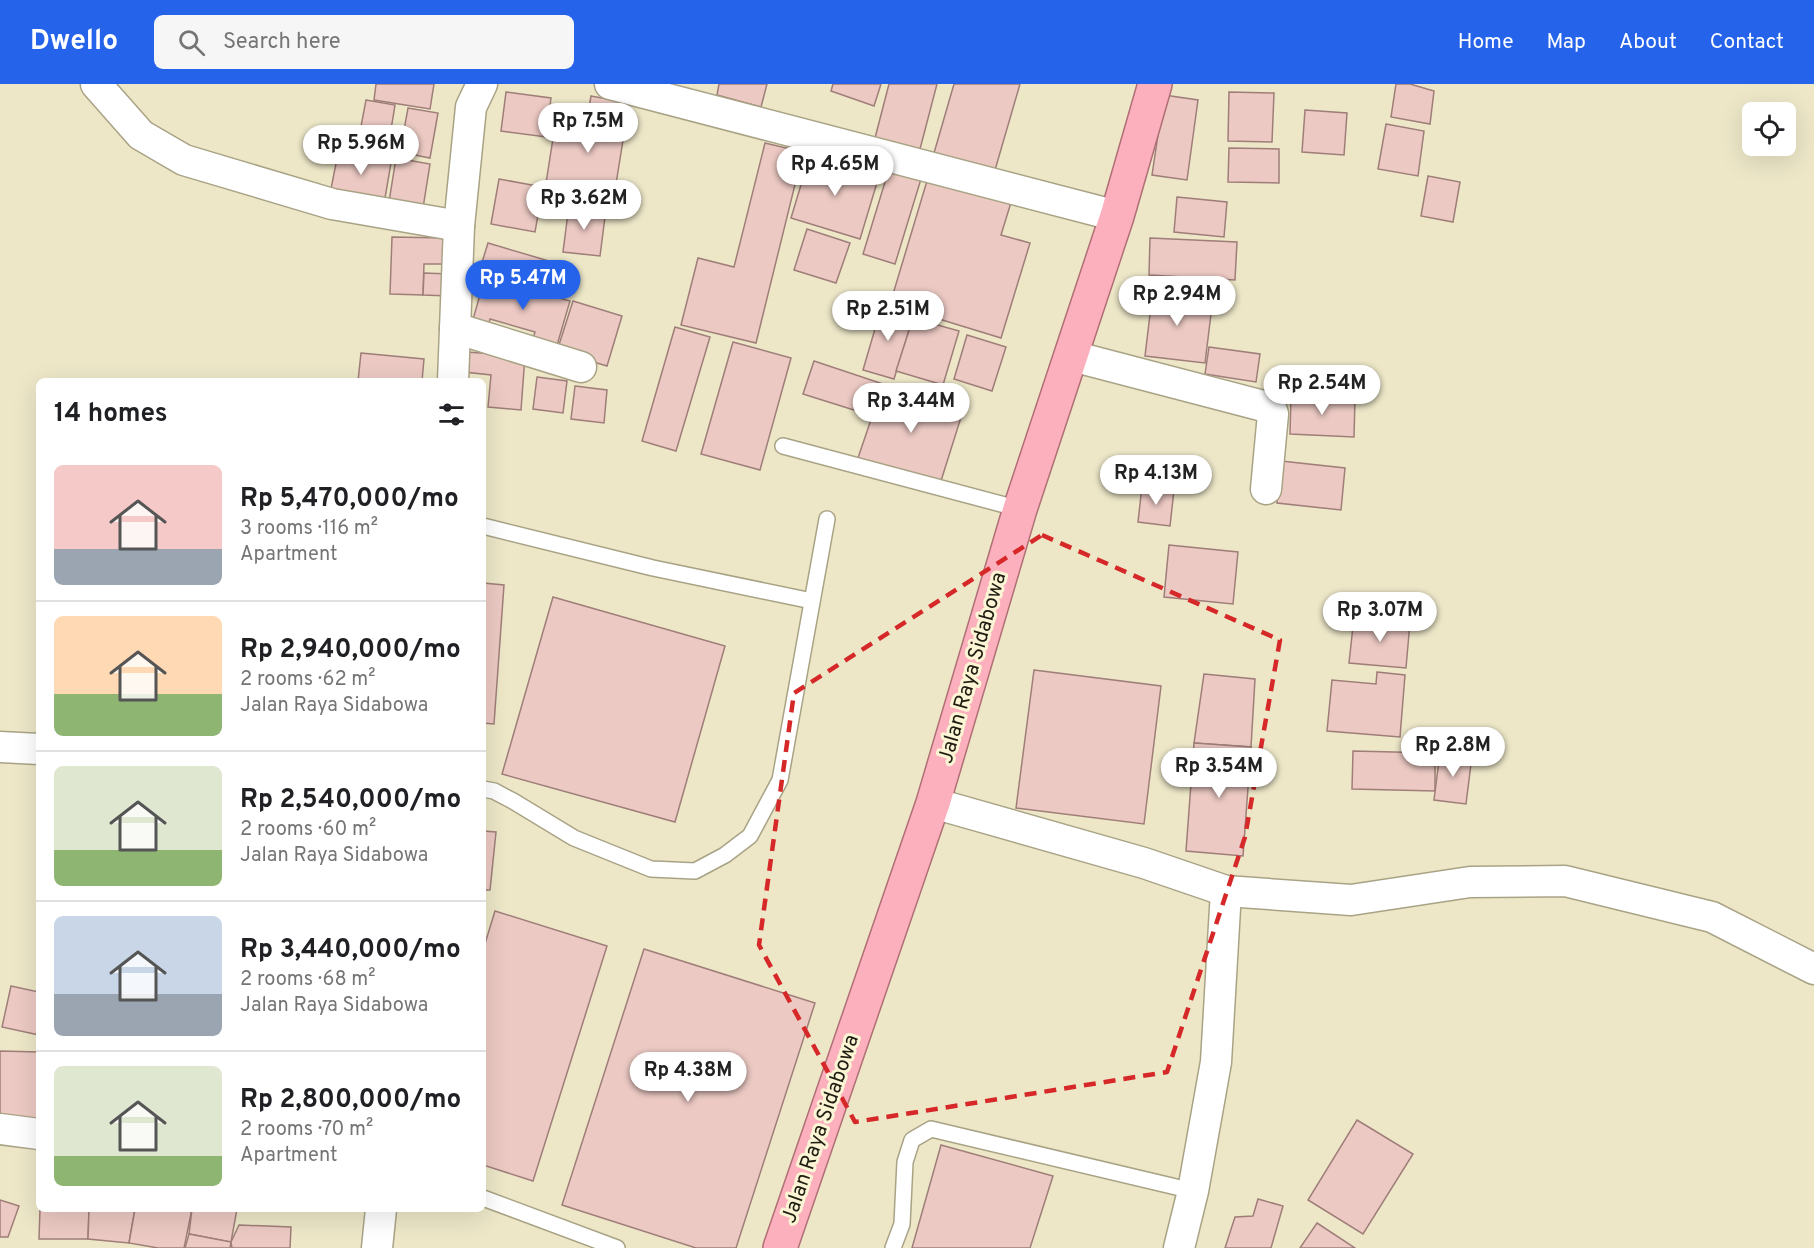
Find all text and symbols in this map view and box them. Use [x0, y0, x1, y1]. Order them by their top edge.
search box [154, 15, 574, 69]
text: Dwello [30, 24, 118, 60]
icon: search [175, 26, 208, 59]
text: Search here [223, 29, 341, 56]
text: Home [1458, 29, 1514, 56]
text: Map [1547, 29, 1586, 56]
text: About [1619, 29, 1677, 56]
text: Contact [1710, 29, 1784, 56]
map controls [1742, 102, 1796, 156]
button: locate [1742, 102, 1796, 156]
pin: Rp 7.5M [533, 103, 643, 154]
text: Rp 7.5M [552, 109, 624, 135]
pin: Rp 5.96M [299, 125, 423, 176]
text: Rp 5.96M [317, 131, 405, 157]
pin: Rp 4.65M [773, 146, 897, 197]
text: Rp 4.65M [791, 152, 879, 178]
pin: Rp 3.62M [522, 180, 646, 231]
text: Rp 3.62M [540, 186, 628, 212]
pin: Rp 5.47M [461, 260, 585, 311]
text: Rp 5.47M [479, 266, 567, 292]
pin: Rp 2.94M [1115, 276, 1239, 327]
text: Rp 2.94M [1133, 282, 1221, 308]
pin: Rp 2.51M [826, 291, 950, 342]
text: Rp 2.51M [846, 297, 930, 323]
pin: Rp 2.54M [1260, 365, 1384, 416]
text: Rp 2.54M [1277, 371, 1367, 397]
pin: Rp 3.44M [849, 383, 973, 434]
text: Rp 3.44M [867, 389, 955, 415]
text: 14 homes [54, 398, 168, 431]
icon: filters [435, 398, 468, 431]
pin: Rp 4.13M [1094, 455, 1218, 506]
text: Rp 4.13M [1114, 461, 1198, 487]
text: Rp 5,470,000/mo [240, 483, 459, 516]
icon: home [102, 489, 174, 561]
text: 3 rooms · 116 m² [240, 516, 378, 542]
text: Apartment [240, 542, 338, 568]
street label: Jalan Raya Sidabowa [933, 569, 1013, 767]
pin: Rp 3.07M [1318, 592, 1442, 643]
text: Rp 3.07M [1337, 598, 1423, 624]
text: Rp 2,940,000/mo [240, 634, 461, 667]
icon: home [102, 640, 174, 712]
text: 2 rooms · 62 m² [240, 667, 376, 693]
text: Jalan Raya Sidabowa [240, 693, 428, 719]
pin: Rp 2.8M [1398, 727, 1508, 778]
text: Rp 2.8M [1415, 733, 1491, 759]
pin: Rp 3.54M [1157, 748, 1281, 799]
text: Rp 3.54M [1175, 754, 1263, 780]
text: Rp 2,540,000/mo [240, 784, 461, 817]
icon: home [102, 790, 174, 862]
text: 2 rooms · 60 m² [240, 817, 376, 843]
text: Jalan Raya Sidabowa [240, 843, 428, 869]
text: Rp 3,440,000/mo [240, 934, 461, 967]
icon: home [102, 940, 174, 1012]
text: 2 rooms · 68 m² [240, 967, 376, 993]
text: Jalan Raya Sidabowa [240, 993, 428, 1019]
street label: Jalan Raya Sidabowa [776, 1031, 866, 1227]
pin: Rp 4.38M [626, 1052, 750, 1103]
text: Rp 4.38M [644, 1058, 732, 1084]
text: Rp 2,800,000/mo [240, 1084, 461, 1117]
icon: home [102, 1090, 174, 1162]
text: 2 rooms · 70 m² [240, 1117, 373, 1143]
text: Apartment [240, 1143, 338, 1169]

